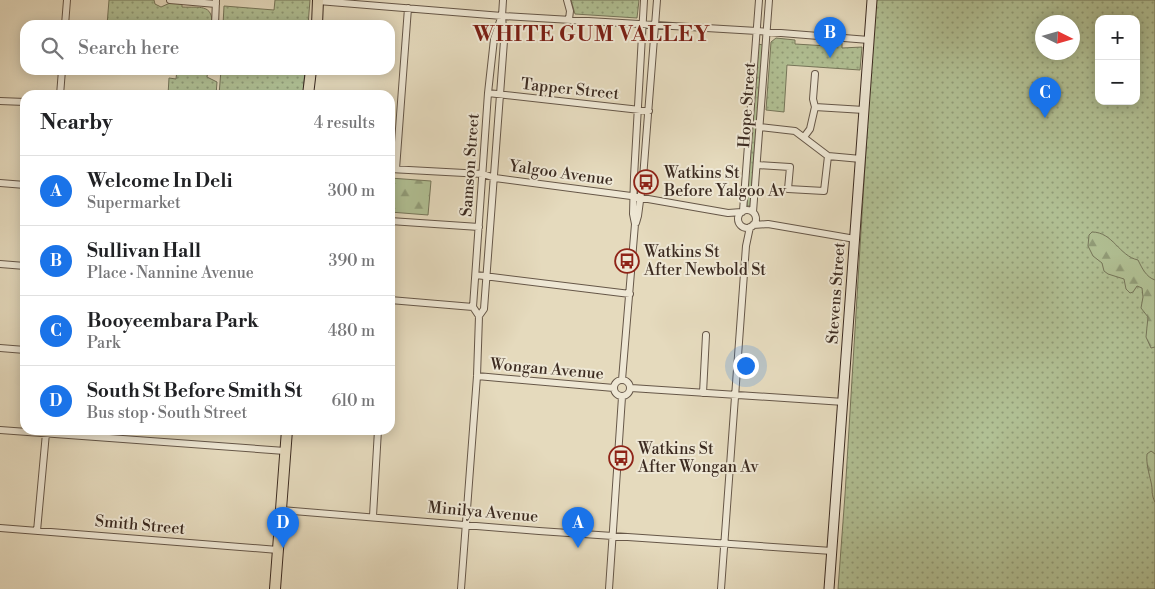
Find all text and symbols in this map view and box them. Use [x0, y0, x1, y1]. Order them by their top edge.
north arrow [1035, 15, 1080, 60]
map controls [1095, 15, 1140, 105]
button: + [1095, 15, 1140, 60]
pin: B [814, 17, 846, 58]
search box [20, 20, 395, 75]
district label: WHITE GUM VALLEY [472, 22, 711, 48]
icon: search [38, 34, 66, 62]
text: Search here [78, 36, 179, 60]
button: − [1095, 60, 1140, 105]
street label: Hope Street [734, 61, 760, 149]
street label: Tapper Street [520, 74, 620, 104]
pin: C [1029, 77, 1061, 118]
text: Nearby [40, 110, 113, 136]
street label: Samson Street [456, 112, 484, 217]
text: 4 results [314, 113, 375, 133]
street label: Yalgoo Avenue [507, 156, 614, 190]
place label: Watkins St Before Yalgoo Av [663, 163, 787, 201]
text: Welcome In Deli [87, 169, 233, 193]
bus stop icon: Watkins St Before Yalgoo Av [633, 169, 659, 195]
text: A [50, 181, 62, 201]
text: 300 m [328, 181, 375, 201]
text: Supermarket [87, 193, 181, 213]
text: Sullivan Hall [87, 239, 201, 263]
street label: Stevens Street [822, 241, 850, 344]
place label: Watkins St After Newbold St [643, 242, 766, 280]
bus stop icon: Watkins St After Newbold St [614, 248, 640, 274]
text: B [50, 251, 62, 271]
text: 390 m [329, 251, 375, 271]
text: Place · Nannine Avenue [87, 263, 254, 283]
text: Booyeembara Park [87, 309, 259, 333]
text: C [50, 321, 62, 341]
text: 480 m [328, 321, 375, 341]
text: Park [87, 333, 120, 353]
your location [733, 353, 759, 379]
street label: Wongan Avenue [488, 354, 605, 384]
text: South St Before Smith St [87, 379, 302, 403]
text: D [50, 391, 62, 411]
text: 610 m [331, 391, 375, 411]
text: Bus stop · South Street [87, 403, 247, 423]
place label: Watkins St After Wongan Av [637, 439, 760, 477]
bus stop icon: Watkins St After Wongan Av [608, 445, 634, 471]
street label: Minilya Avenue [427, 497, 539, 527]
pin: D [267, 507, 299, 548]
pin: A [562, 507, 594, 548]
street label: Smith Street [94, 511, 186, 539]

